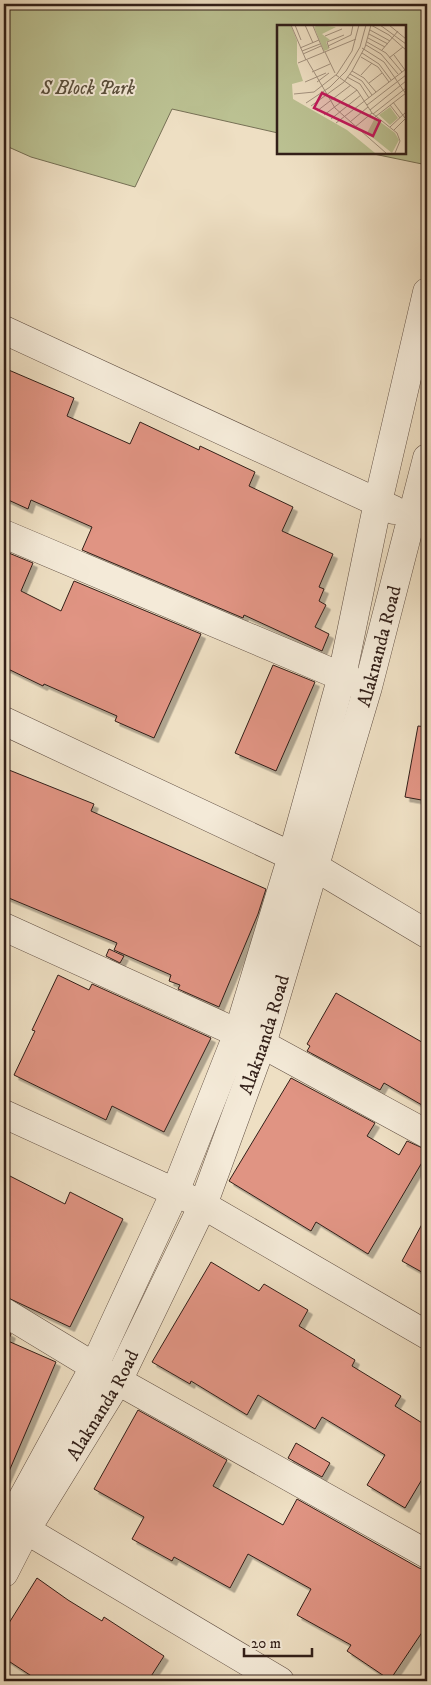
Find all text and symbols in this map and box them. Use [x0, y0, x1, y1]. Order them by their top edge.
inset map [277, 25, 406, 154]
park label: S Block Park [40, 77, 135, 100]
street label: Alaknanda Road [353, 583, 407, 710]
street label: Alaknanda Road [235, 972, 295, 1098]
street label: Alaknanda Road [62, 1346, 145, 1465]
scale bar [244, 1625, 311, 1657]
text: 20 m [251, 1634, 281, 1653]

